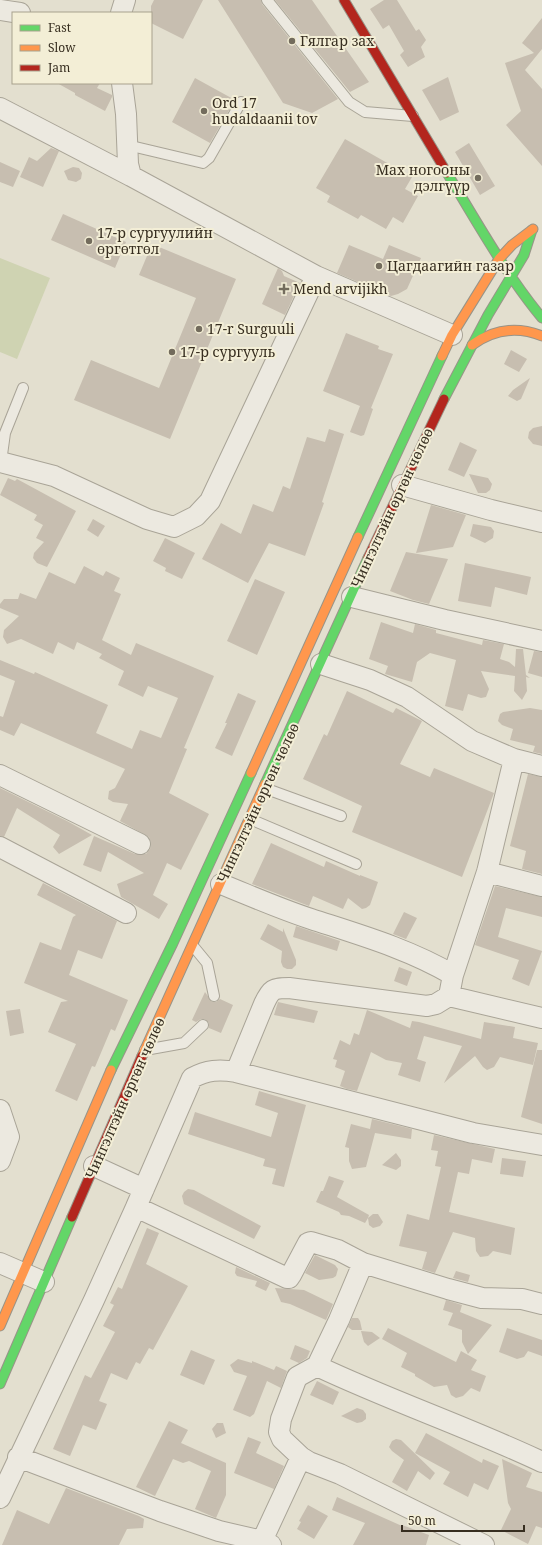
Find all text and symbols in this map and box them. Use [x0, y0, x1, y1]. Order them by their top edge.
legend [12, 12, 152, 84]
text: Fast [48, 19, 71, 36]
place label: Гялгар зах [300, 31, 375, 50]
marker: Гялгар зах [287, 36, 297, 46]
text: Slow [48, 39, 76, 56]
text: Jam [47, 59, 70, 76]
place label: Ord 17 hudaldaanii tov [212, 93, 319, 128]
marker: Ord 17 hudaldaanii tov [199, 106, 209, 116]
place label: Мах ногооны дэлгүүр [376, 160, 470, 195]
marker: Мах ногооны дэлгүүр [473, 173, 483, 183]
place label: 17-р сургуулийн өргөтгөл [97, 223, 213, 258]
marker: 17-р сургуулийн өргөтгөл [84, 236, 94, 246]
place label: Цагдаагийн газар [387, 256, 514, 275]
marker: Цагдаагийн газар [374, 261, 384, 271]
place label: Mend arvijikh [293, 279, 388, 298]
marker: Mend arvijikh [278, 283, 290, 295]
place label: 17-r Surguuli [207, 319, 295, 338]
marker: 17-r Surguuli [194, 324, 204, 334]
place label: 17-р сургууль [180, 342, 275, 361]
marker: 17-р сургууль [167, 347, 177, 357]
street label: Чингэлтэйн өргөн чөлөө [346, 425, 437, 591]
street label: Чингэлтэйн өргөн чөлөө [212, 720, 303, 886]
street label: Чингэлтэйн өргөн чөлөө [80, 1014, 169, 1182]
scale bar [402, 1507, 524, 1533]
text: 50 m [408, 1512, 436, 1529]

